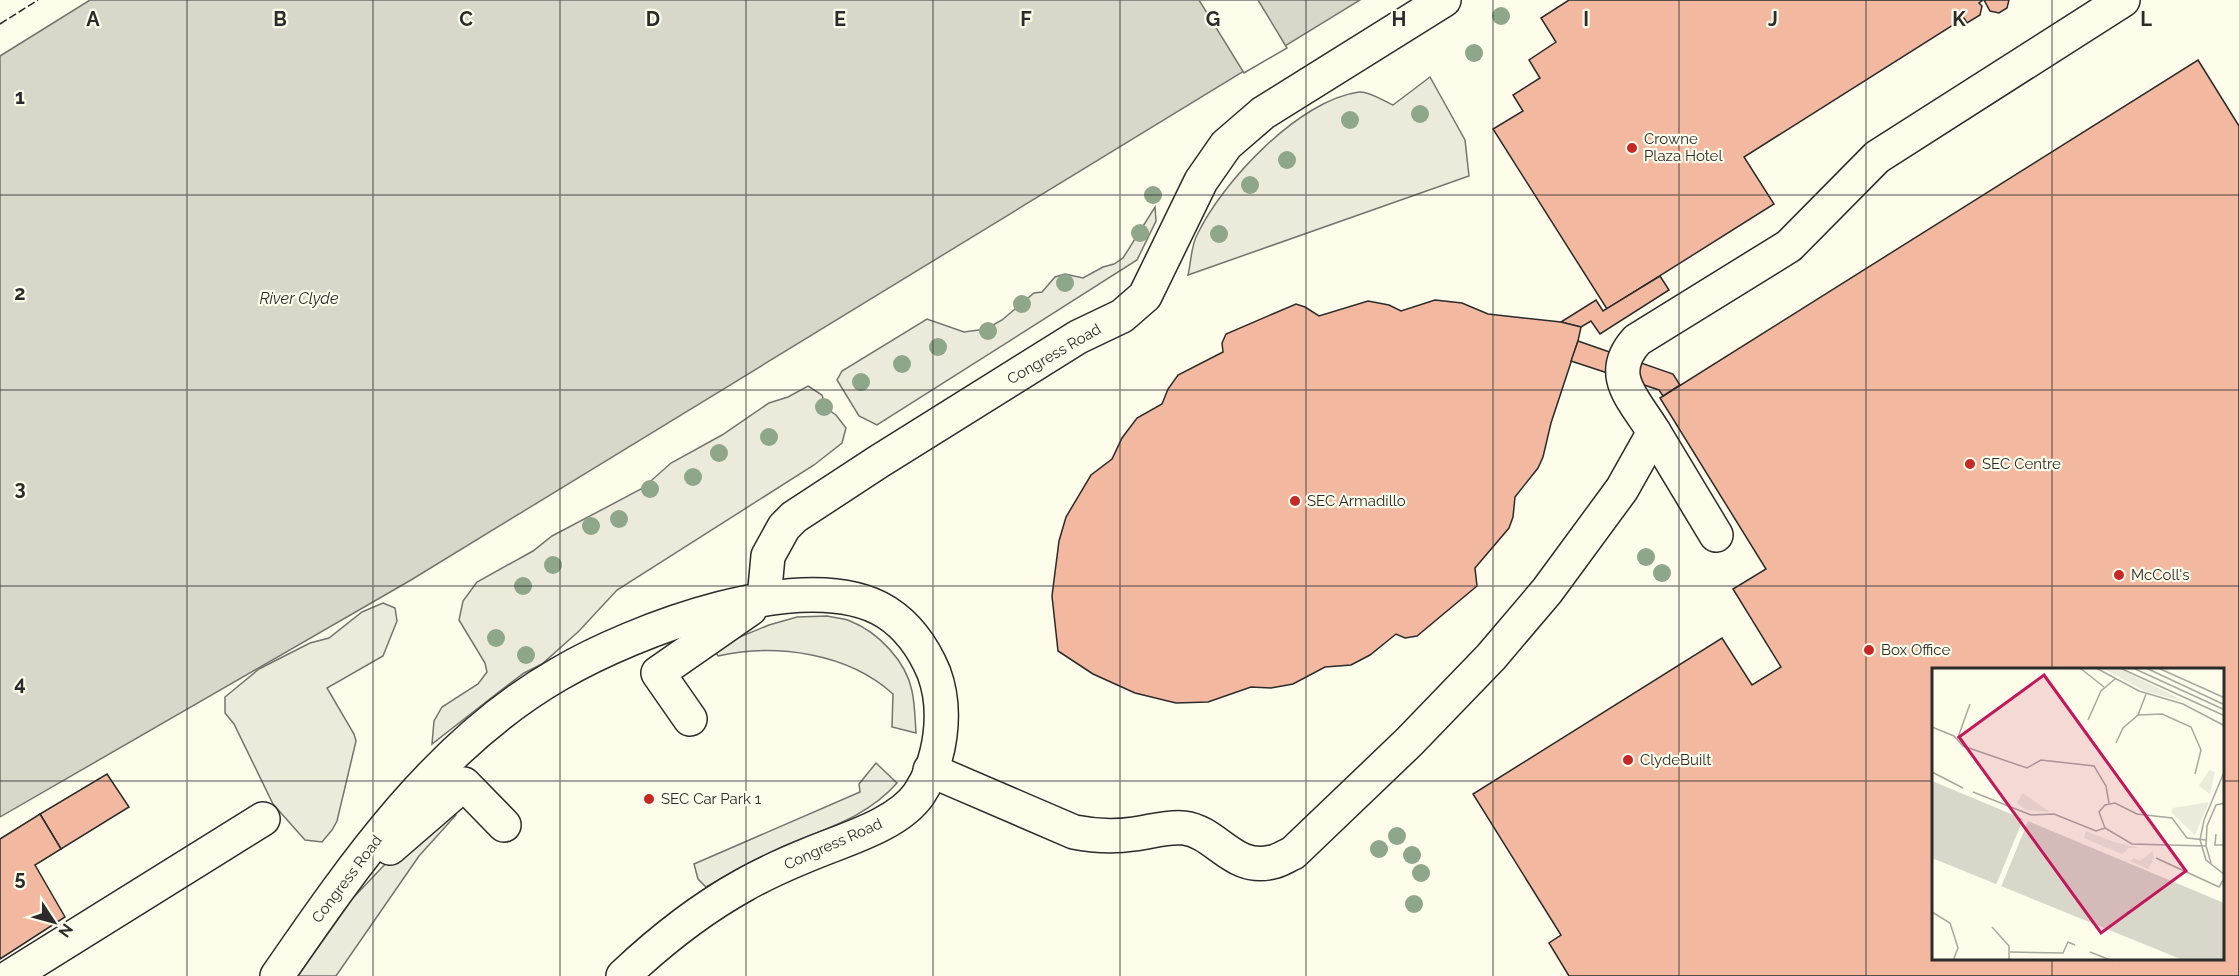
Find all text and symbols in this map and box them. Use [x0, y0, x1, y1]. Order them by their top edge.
text: A [86, 7, 100, 31]
text: B [273, 7, 287, 31]
text: C [459, 7, 473, 31]
text: D [646, 7, 660, 31]
text: E [834, 7, 846, 31]
text: F [1020, 7, 1032, 31]
text: G [1206, 7, 1220, 31]
text: H [1392, 7, 1406, 31]
text: I [1583, 7, 1589, 31]
text: J [1768, 7, 1778, 31]
text: K [1952, 7, 1966, 31]
text: L [2140, 7, 2152, 31]
text: 1 [15, 85, 25, 109]
place label: Crowne Plaza Hotel [1644, 130, 1723, 165]
marker: Crowne Plaza Hotel [1625, 141, 1639, 155]
text: 2 [14, 281, 26, 305]
water label: River Clyde [259, 289, 339, 308]
street label: Congress Road [1004, 320, 1104, 388]
place label: SEC Centre [1982, 455, 2061, 473]
marker: SEC Centre [1963, 457, 1977, 471]
text: 3 [14, 476, 26, 500]
place label: SEC Armadillo [1307, 492, 1406, 510]
marker: SEC Armadillo [1288, 494, 1302, 508]
place label: McColl's [2131, 566, 2189, 584]
marker: McColl's [2112, 568, 2126, 582]
place label: Box Office [1881, 641, 1950, 659]
marker: Box Office [1862, 643, 1876, 657]
inset map [1932, 668, 2224, 961]
text: 4 [14, 671, 26, 695]
place label: ClydeBuilt [1640, 751, 1711, 769]
marker: ClydeBuilt [1621, 753, 1635, 767]
place label: SEC Car Park 1 [661, 790, 762, 808]
marker: SEC Car Park 1 [642, 792, 656, 806]
street label: Congress Road [781, 814, 885, 874]
street label: Congress Road [308, 832, 386, 926]
text: 5 [14, 866, 26, 890]
north arrow [24, 892, 84, 952]
text: N [54, 920, 77, 941]

